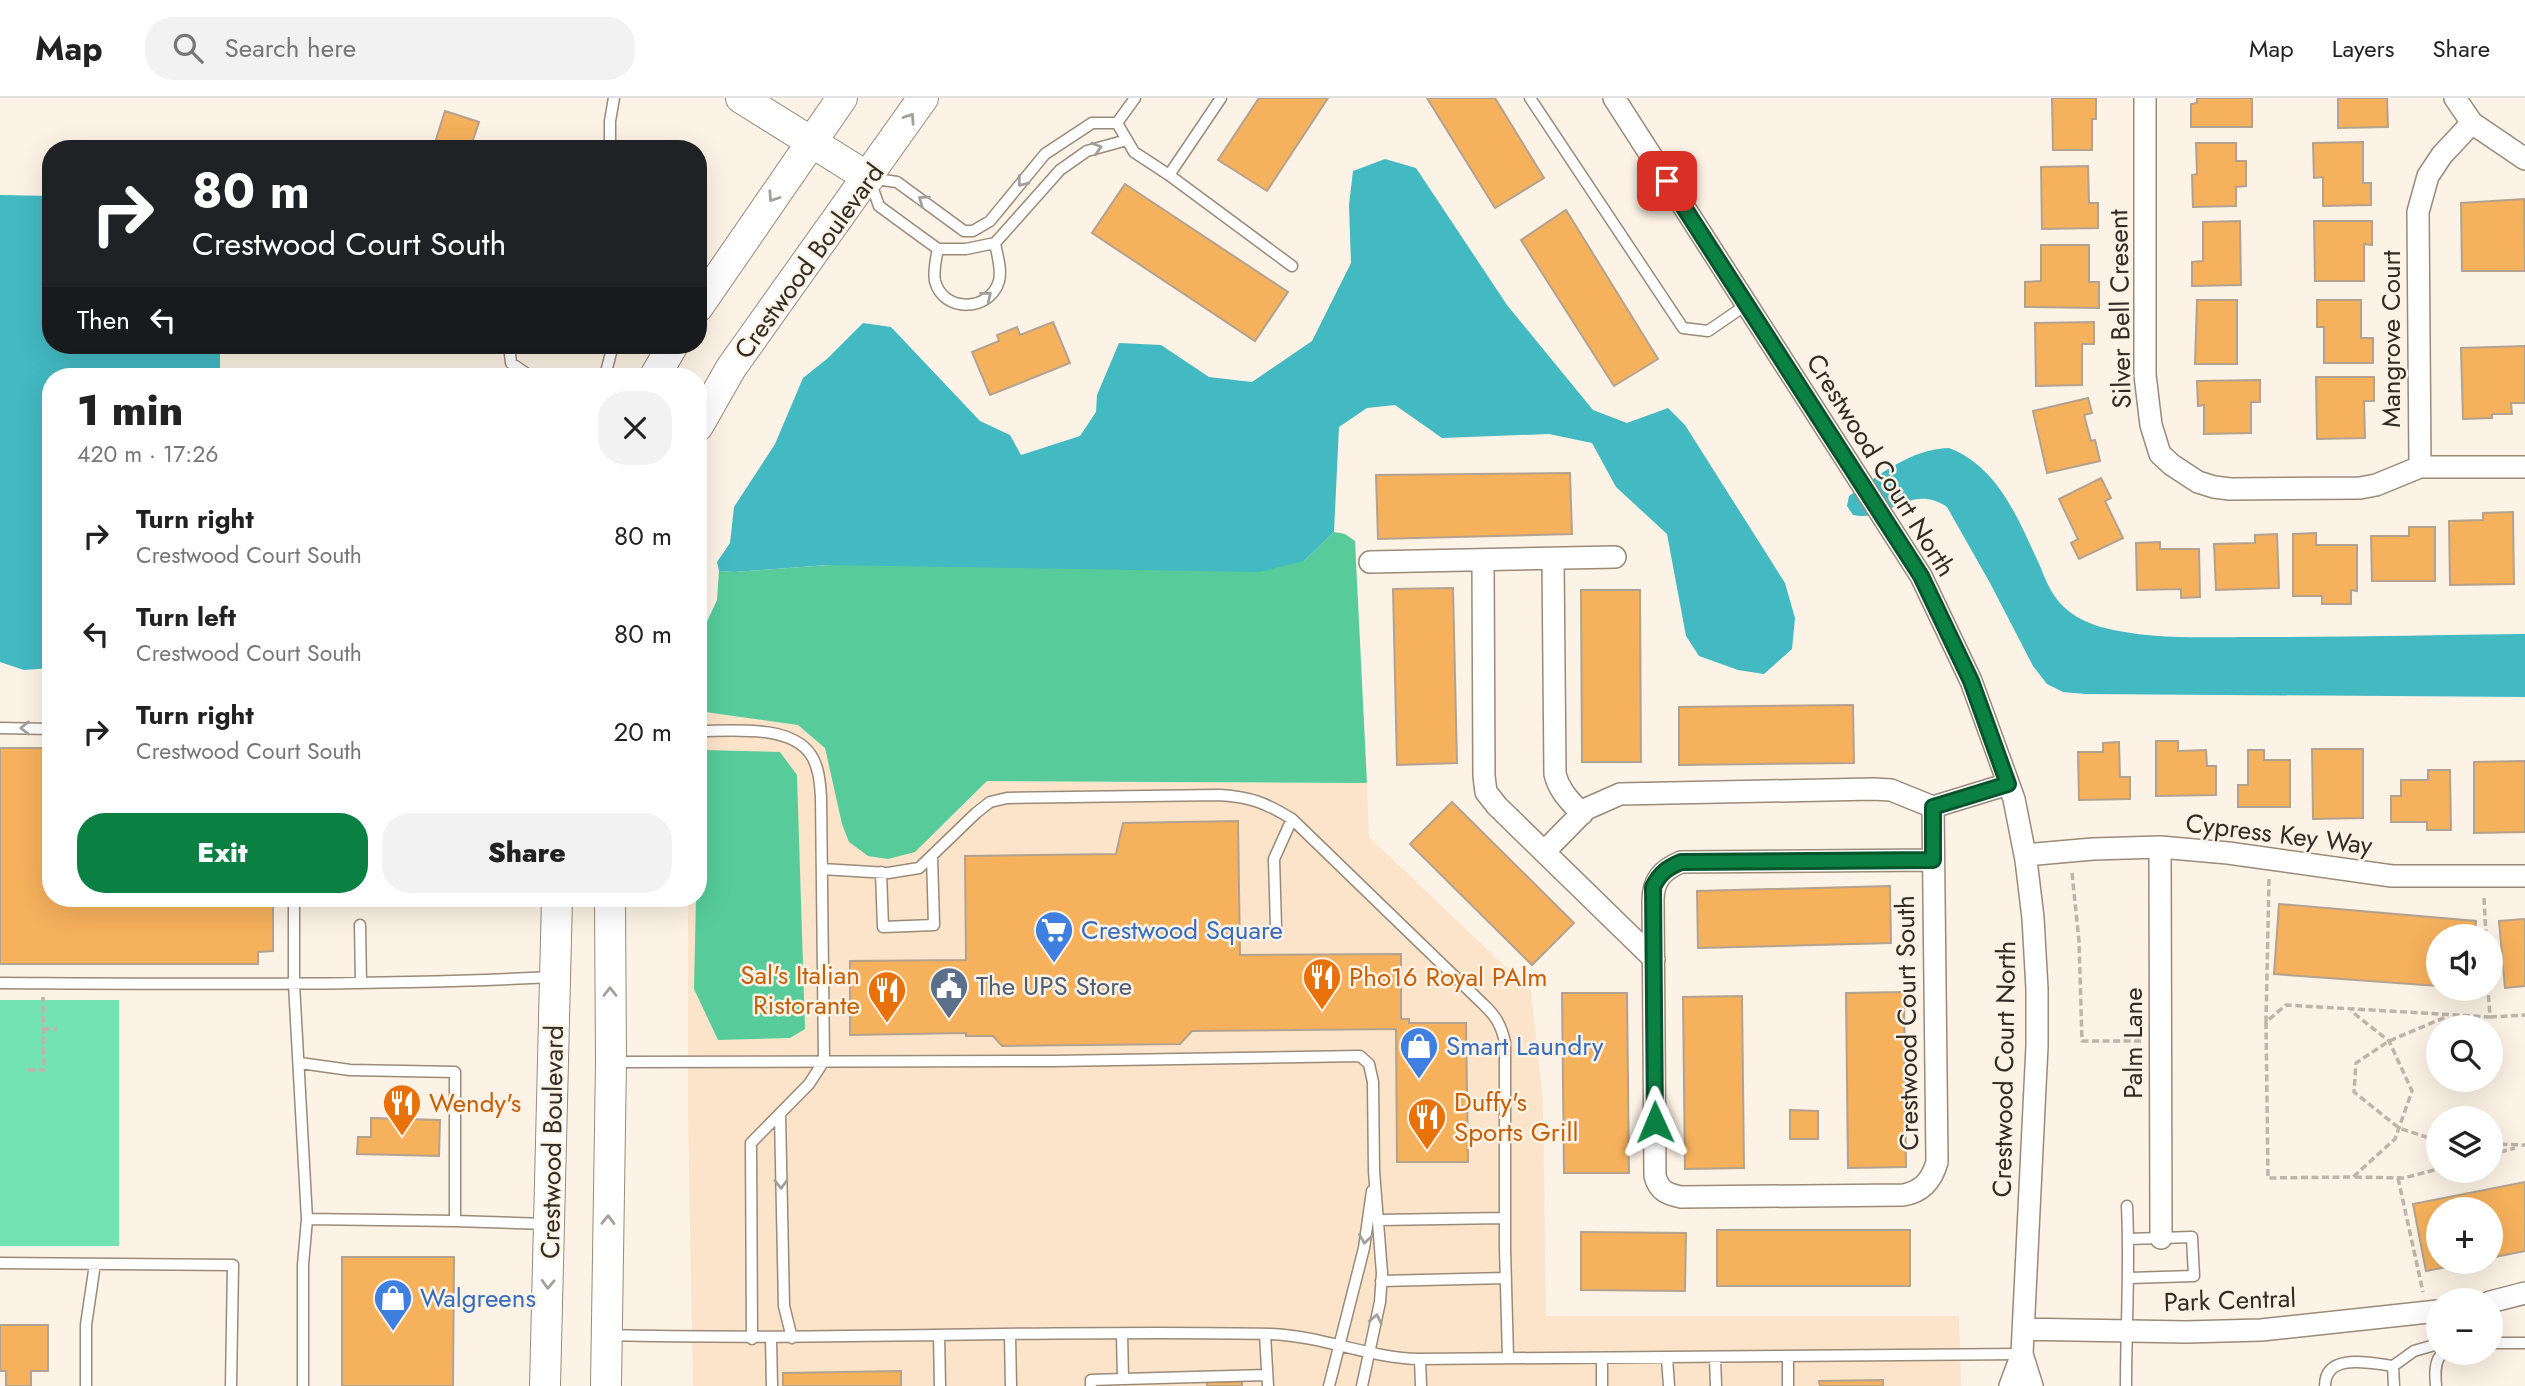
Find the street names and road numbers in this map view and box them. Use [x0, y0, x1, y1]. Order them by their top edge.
street label: Crestwood Boulevard [725, 155, 893, 367]
street label: Silver Bell Cresent [2099, 208, 2141, 409]
street label: Mangrove Court [2372, 250, 2410, 428]
street label: Crestwood Court North [1797, 346, 1965, 584]
street label: Cypress Key Way [2183, 804, 2375, 864]
street label: Crestwood Court South [1886, 895, 1928, 1151]
street label: Crestwood Court North [1983, 940, 2025, 1198]
street label: Palm Lane [2114, 987, 2152, 1099]
street label: Crestwood Boulevard [531, 1025, 573, 1259]
street label: Park Central [2163, 1279, 2297, 1321]

